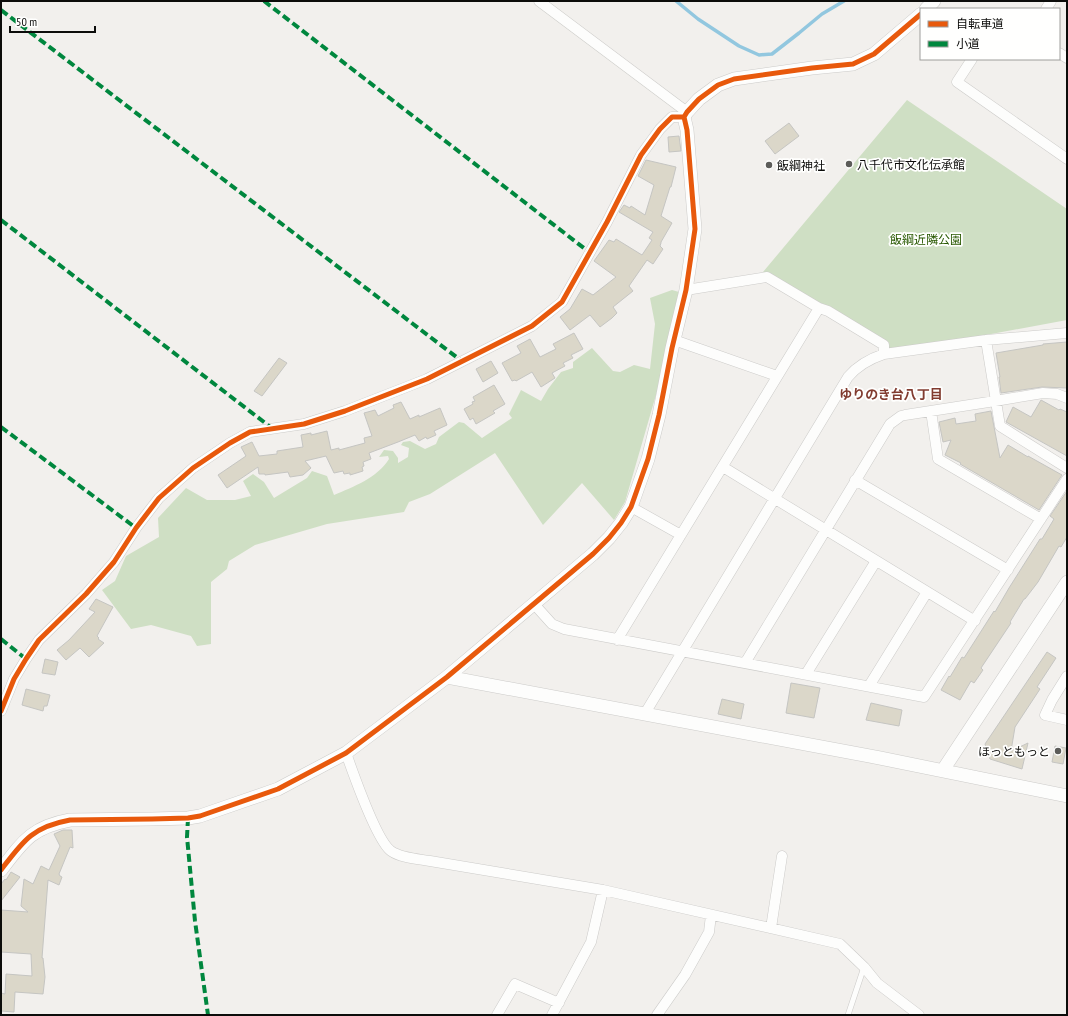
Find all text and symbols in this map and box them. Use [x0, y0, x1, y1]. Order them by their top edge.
scale bar [10, 8, 95, 34]
legend [920, 8, 1060, 60]
text: 50 m [16, 14, 37, 29]
text: 自転車道 [956, 16, 1004, 31]
text: 小道 [956, 36, 980, 51]
place label: 八千代市文化伝承館 [857, 157, 965, 172]
place label: 飯綱神社 [777, 158, 825, 173]
marker: 八千代市文化伝承館 [844, 159, 854, 169]
marker: 飯綱神社 [764, 160, 774, 170]
park label: 飯綱近隣公園 [890, 232, 962, 247]
district label: ゆりのき台八丁目 [839, 386, 943, 403]
place label: ほっともっと [978, 744, 1050, 759]
marker: ほっともっと [1053, 746, 1063, 756]

